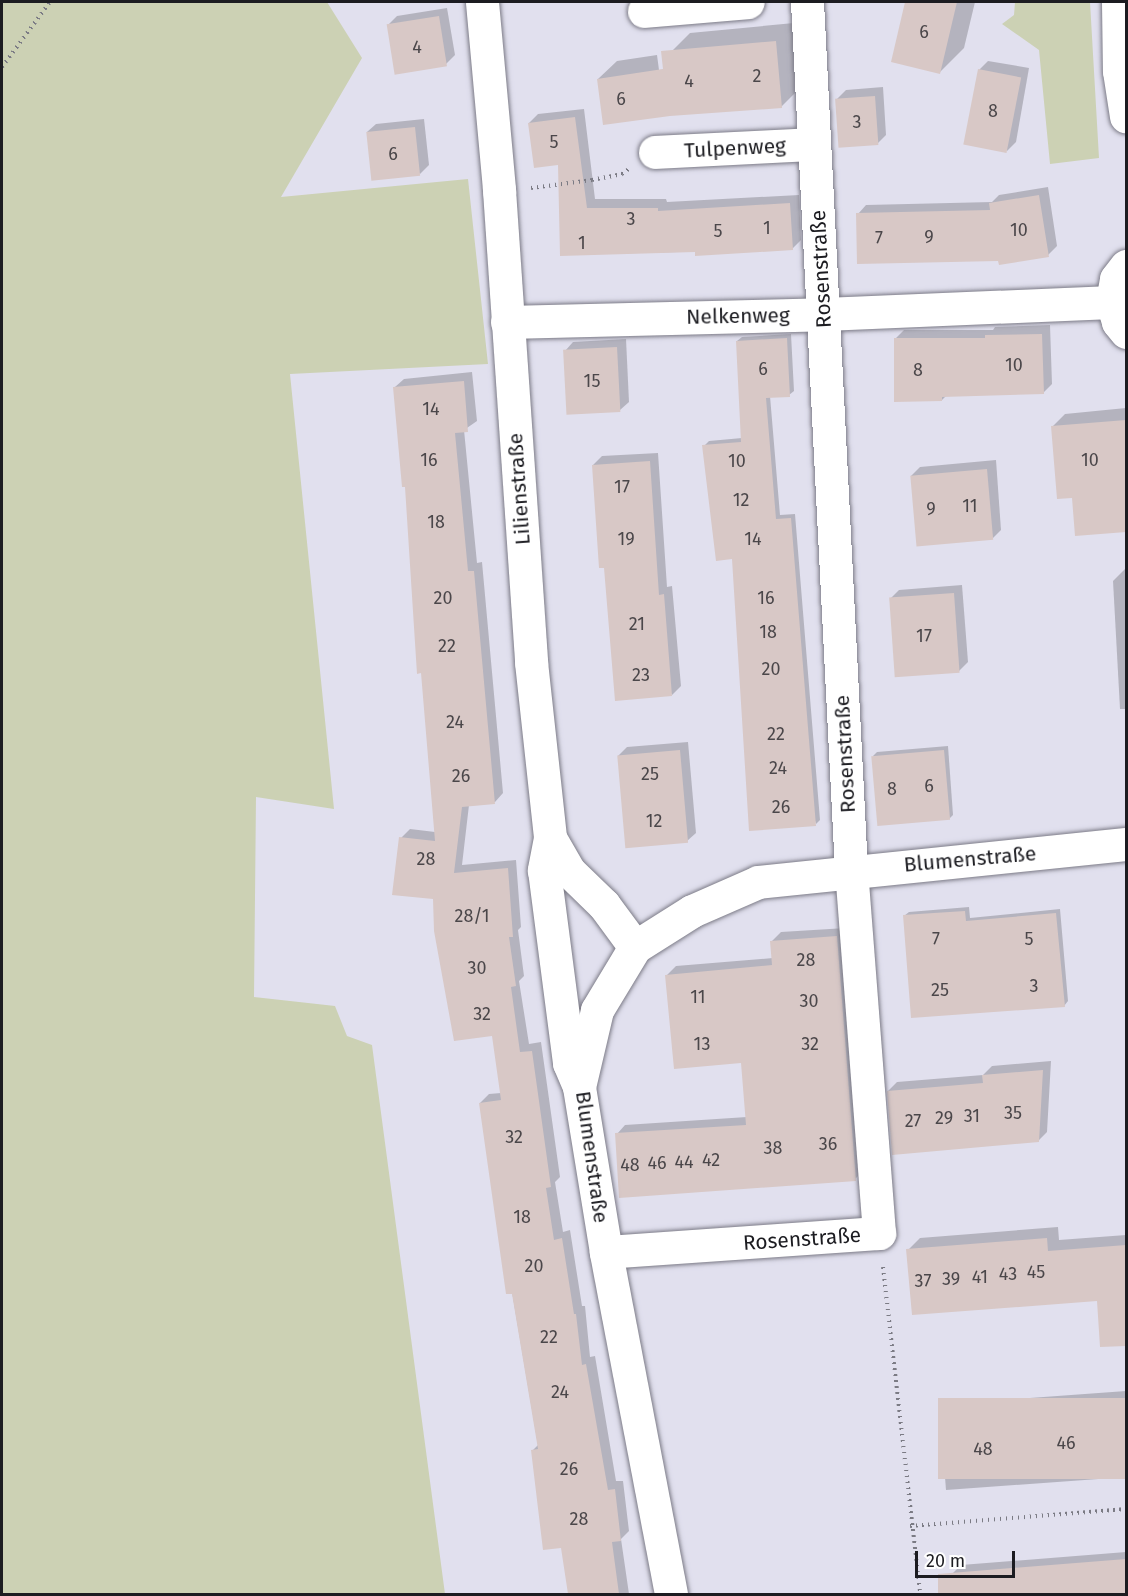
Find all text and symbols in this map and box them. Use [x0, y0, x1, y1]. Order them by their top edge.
house number: 6 [919, 21, 929, 43]
house number: 4 [412, 36, 422, 58]
house number: 2 [753, 65, 761, 87]
house number: 4 [684, 70, 694, 92]
house number: 6 [616, 88, 626, 110]
house number: 8 [988, 100, 998, 122]
house number: 3 [853, 111, 861, 133]
house number: 5 [549, 131, 559, 153]
street label: Tulpenweg [683, 133, 787, 163]
house number: 6 [388, 143, 398, 165]
house number: 3 [627, 208, 635, 230]
street label: Rosenstraße [805, 209, 837, 329]
house number: 1 [763, 217, 771, 239]
house number: 10 [1010, 219, 1028, 241]
house number: 5 [713, 220, 723, 242]
house number: 9 [924, 226, 934, 248]
house number: 7 [875, 227, 883, 249]
house number: 1 [578, 232, 586, 254]
street label: Nelkenweg [686, 302, 790, 330]
house number: 10 [1005, 354, 1023, 376]
house number: 6 [758, 358, 768, 380]
house number: 8 [913, 359, 923, 381]
house number: 15 [584, 370, 600, 392]
house number: 14 [422, 398, 440, 420]
street label: Lilienstraße [503, 432, 535, 546]
house number: 16 [420, 449, 438, 471]
house number: 10 [1081, 449, 1099, 471]
house number: 10 [728, 450, 746, 472]
house number: 17 [614, 476, 630, 498]
house number: 12 [733, 489, 749, 511]
house number: 11 [962, 495, 978, 517]
house number: 9 [926, 498, 936, 520]
house number: 18 [427, 511, 445, 533]
house number: 19 [617, 528, 635, 550]
house number: 14 [744, 528, 762, 550]
house number: 20 [434, 587, 452, 609]
house number: 16 [757, 587, 775, 609]
house number: 21 [629, 613, 645, 635]
house number: 18 [759, 621, 777, 643]
house number: 17 [916, 625, 932, 647]
house number: 22 [438, 635, 456, 657]
house number: 20 [762, 658, 780, 680]
house number: 23 [632, 664, 650, 686]
street label: Rosenstraße [829, 694, 861, 814]
house number: 24 [446, 711, 464, 733]
house number: 22 [767, 723, 785, 745]
house number: 24 [769, 757, 787, 779]
house number: 25 [641, 763, 659, 785]
house number: 26 [452, 765, 470, 787]
house number: 6 [924, 775, 934, 797]
house number: 8 [887, 778, 897, 800]
house number: 26 [772, 796, 790, 818]
house number: 12 [646, 810, 662, 832]
street label: Blumenstraße [903, 841, 1037, 877]
house number: 28 [417, 848, 435, 870]
house number: 28/1 [455, 905, 489, 927]
house number: 7 [932, 928, 940, 950]
house number: 5 [1024, 928, 1034, 950]
house number: 28 [797, 949, 815, 971]
house number: 30 [467, 957, 487, 979]
house number: 3 [1030, 975, 1038, 997]
house number: 25 [931, 979, 949, 1001]
house number: 11 [690, 986, 706, 1008]
house number: 30 [799, 990, 819, 1012]
house number: 32 [473, 1003, 491, 1025]
house number: 13 [694, 1033, 710, 1055]
house number: 32 [801, 1033, 819, 1055]
street label: Blumenstraße [570, 1089, 614, 1225]
house number: 35 [1004, 1102, 1022, 1124]
house number: 31 [964, 1105, 980, 1127]
house number: 29 [935, 1107, 953, 1129]
house number: 27 [905, 1110, 921, 1132]
house number: 32 [505, 1126, 523, 1148]
house number: 36 [819, 1133, 837, 1155]
house number: 38 [764, 1137, 782, 1159]
house number: 42 [702, 1149, 720, 1171]
house number: 44 [674, 1151, 694, 1173]
house number: 46 [647, 1152, 667, 1174]
house number: 48 [620, 1154, 640, 1176]
house number: 18 [513, 1206, 531, 1228]
street label: Rosenstraße [742, 1222, 862, 1256]
house number: 20 [525, 1255, 543, 1277]
house number: 45 [1027, 1261, 1045, 1283]
house number: 43 [999, 1263, 1017, 1285]
house number: 41 [972, 1266, 988, 1288]
house number: 39 [942, 1268, 960, 1290]
house number: 37 [915, 1270, 931, 1292]
house number: 22 [540, 1326, 558, 1348]
house number: 24 [551, 1381, 569, 1403]
house number: 46 [1056, 1432, 1076, 1454]
house number: 48 [973, 1438, 993, 1460]
house number: 26 [560, 1458, 578, 1480]
house number: 28 [570, 1508, 588, 1530]
scale bar [918, 1539, 1018, 1577]
text: 20 m [926, 1550, 965, 1572]

